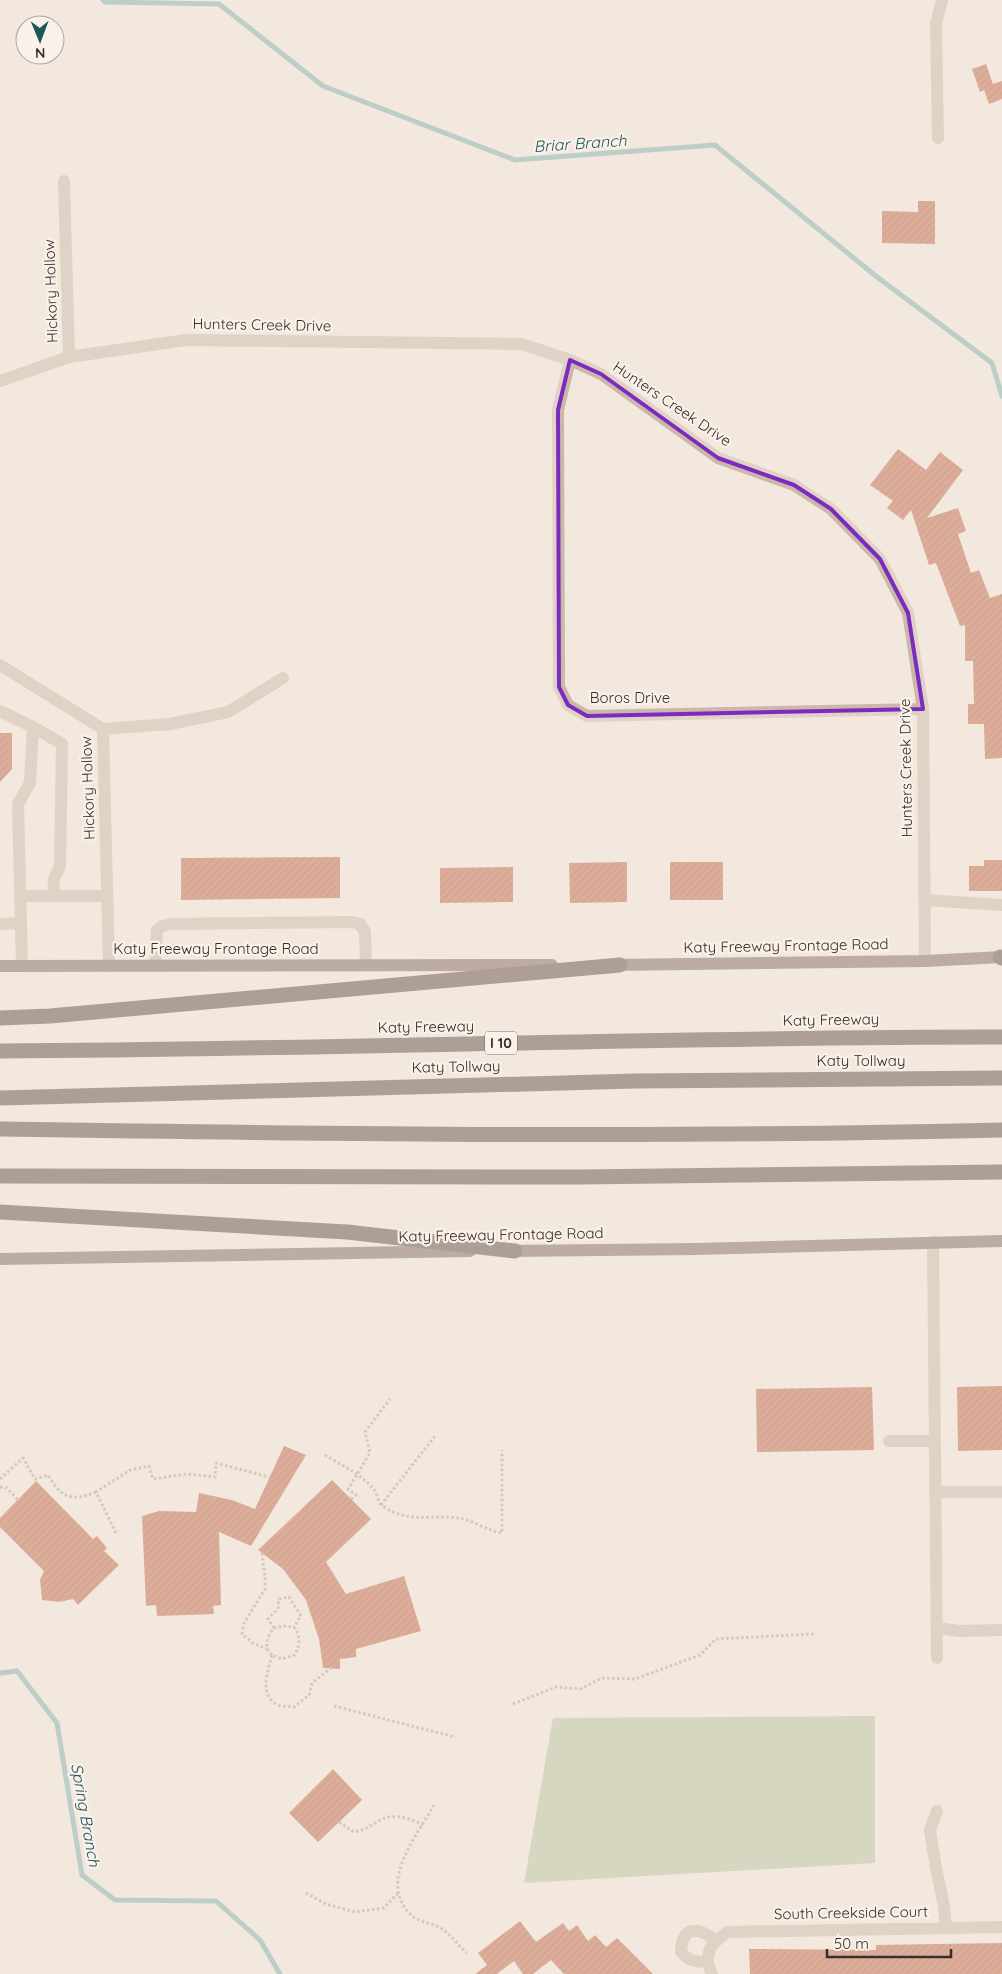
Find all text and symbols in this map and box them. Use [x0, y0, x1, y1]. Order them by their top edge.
north arrow [15, 15, 65, 65]
text: N [35, 44, 46, 62]
water label: Briar Branch [533, 130, 628, 156]
street label: Hickory Hollow [39, 239, 62, 343]
street label: Hunters Creek Drive [192, 314, 332, 335]
street label: Hunters Creek Drive [609, 357, 735, 450]
street label: Boros Drive [590, 688, 670, 707]
street label: Hunters Creek Drive [895, 698, 916, 838]
street label: Hickory Hollow [76, 736, 99, 840]
street label: Katy Freeway Frontage Road [683, 934, 889, 957]
street label: Katy Freeway Frontage Road [113, 939, 319, 958]
street label: Katy Freeway [783, 1009, 879, 1030]
street label: Katy Freeway [378, 1016, 474, 1037]
road number: I 10 [485, 1032, 517, 1054]
street label: Katy Tollway [817, 1051, 905, 1070]
street label: Katy Tollway [411, 1056, 501, 1077]
street label: Katy Freeway Frontage Road [398, 1223, 604, 1246]
water label: Spring Branch [67, 1762, 105, 1869]
street label: South Creekside Court [774, 1902, 928, 1923]
scale bar [827, 1926, 951, 1958]
text: 50 m [834, 1934, 869, 1953]

